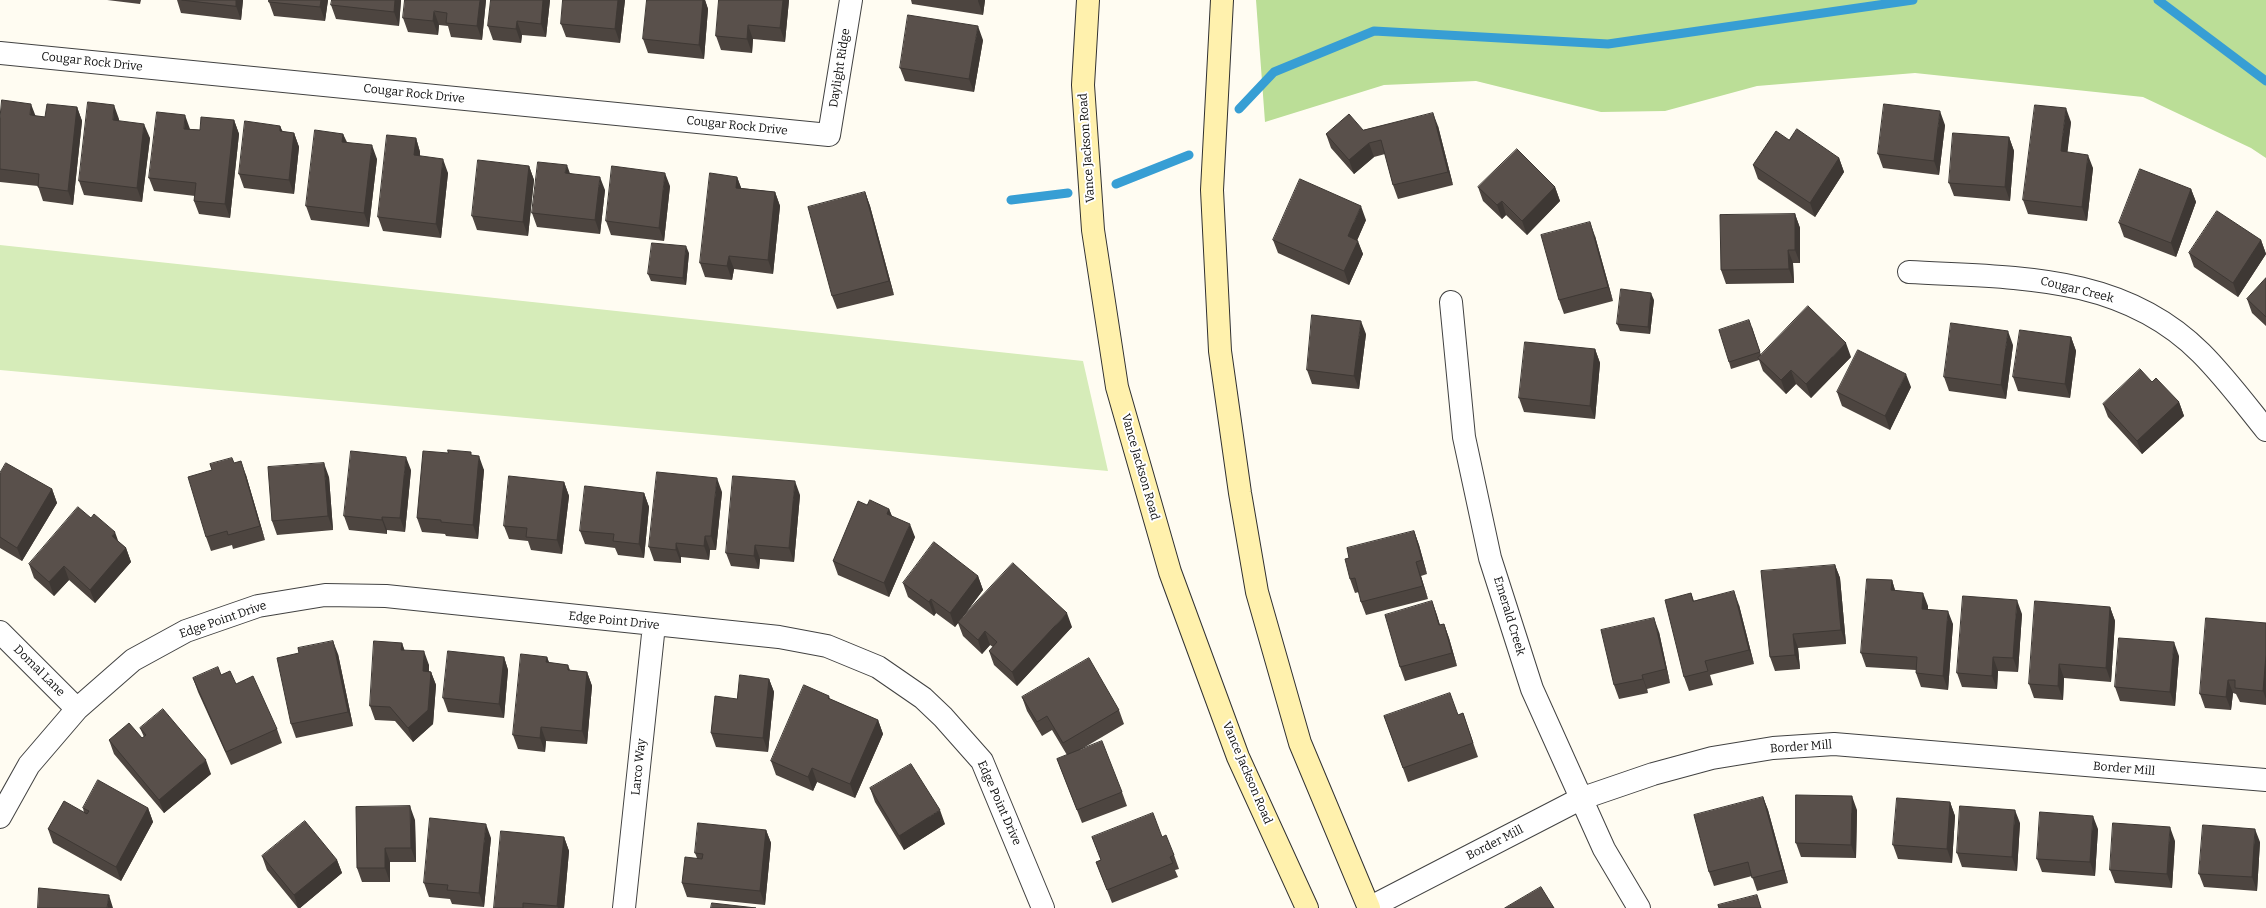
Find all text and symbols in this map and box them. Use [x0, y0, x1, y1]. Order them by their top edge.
street label: Daylight Ridge [827, 27, 853, 109]
street label: Cougar Rock Drive [41, 50, 143, 74]
street label: Cougar Rock Drive [363, 82, 465, 106]
street label: Vance Jackson Road [1076, 93, 1098, 203]
street label: Cougar Rock Drive [686, 114, 788, 138]
street label: Cougar Creek [2039, 274, 2115, 306]
street label: Vance Jackson Road [1118, 412, 1162, 522]
street label: Emerald Creek [1490, 575, 1528, 657]
street label: Edge Point Drive [178, 598, 268, 642]
street label: Edge Point Drive [568, 609, 660, 633]
street label: Domal Lane [10, 642, 68, 700]
street label: Vance Jackson Road [1219, 720, 1275, 826]
street label: Larco Way [629, 738, 649, 796]
street label: Border Mill [1770, 738, 1832, 756]
street label: Edge Point Drive [974, 758, 1024, 848]
street label: Border Mill [2092, 759, 2156, 779]
street label: Border Mill [1464, 822, 1526, 864]

